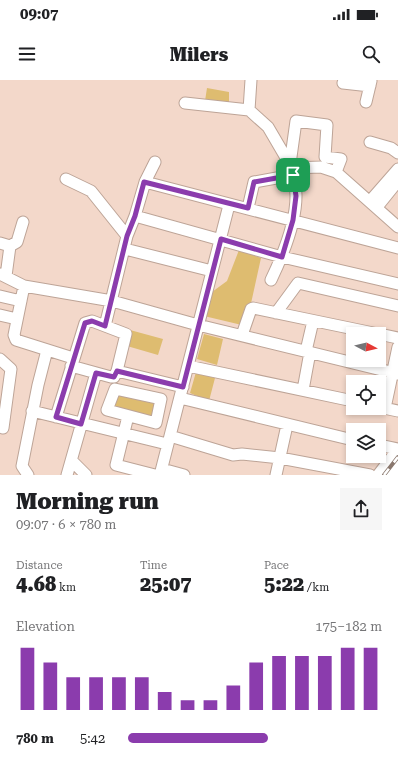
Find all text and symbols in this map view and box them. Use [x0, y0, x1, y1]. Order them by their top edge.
text: 09:07 [20, 5, 58, 23]
icon: menu [16, 43, 38, 65]
icon: search [360, 43, 382, 65]
text: Milers [170, 44, 228, 65]
pin [276, 158, 310, 192]
icon: arrive [282, 164, 304, 186]
north arrow [346, 327, 386, 367]
map controls [346, 327, 386, 463]
button: locate [346, 375, 386, 415]
button: layers [346, 423, 386, 463]
button: share [340, 488, 382, 530]
text: Morning run [16, 489, 159, 514]
text: 09:07 · 6 × 780 m [16, 517, 116, 532]
text: Distance [16, 559, 63, 572]
text: Time [140, 559, 167, 572]
text: Pace [264, 559, 289, 572]
text: 4.68 [16, 572, 56, 596]
text: 25:07 [140, 572, 191, 596]
text: 5:22 [264, 572, 304, 596]
text: km [56, 581, 76, 594]
text: /km [304, 581, 329, 594]
text: Elevation [16, 619, 75, 634]
text: 175–182 m [315, 619, 382, 634]
text: 780 m [16, 731, 54, 746]
text: 5:42 [80, 731, 105, 746]

